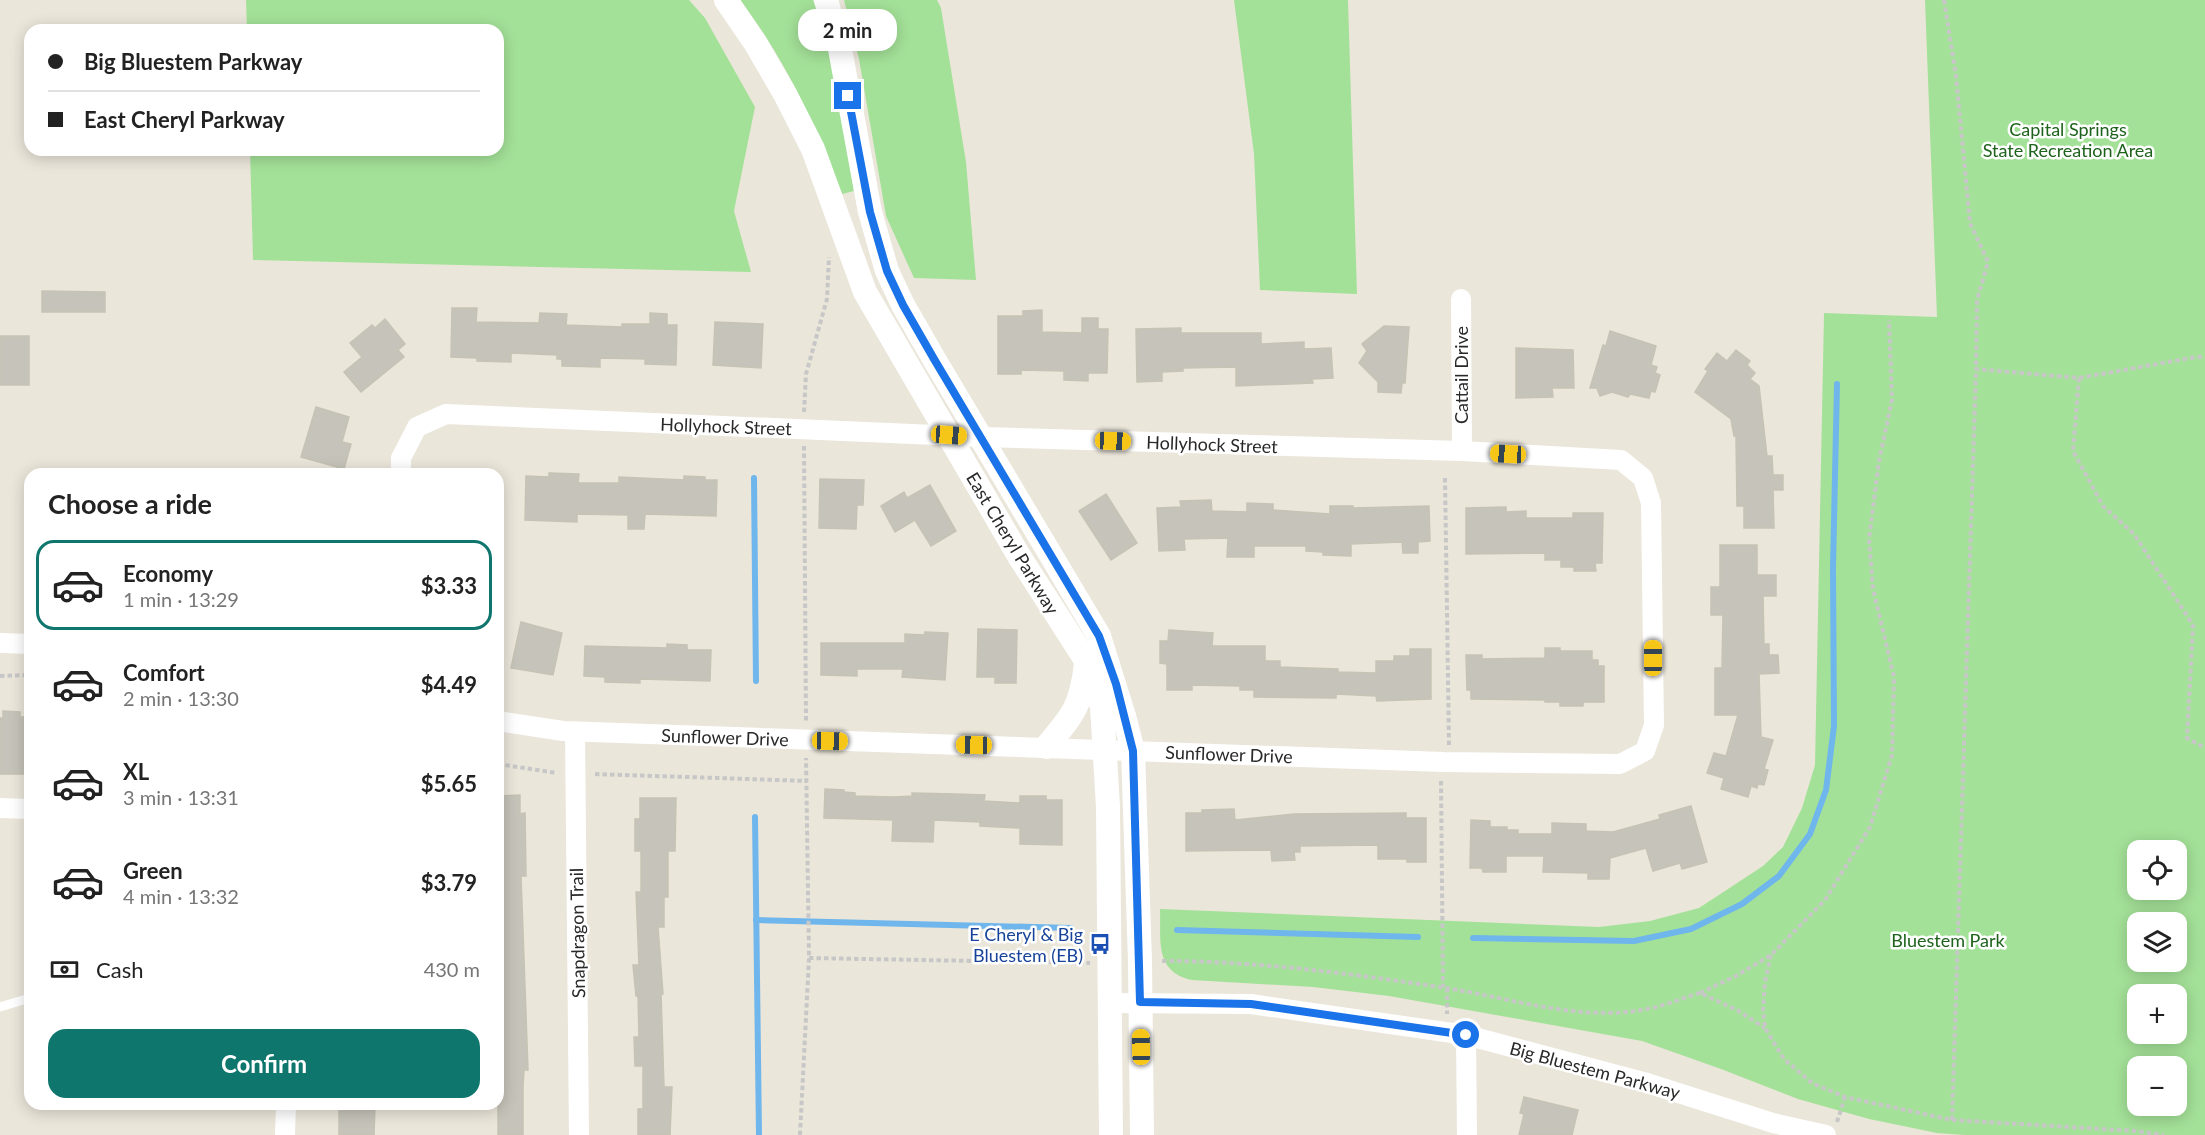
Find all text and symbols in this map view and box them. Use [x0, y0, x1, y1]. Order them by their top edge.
callout: 2 min [798, 9, 898, 51]
text: 2 min [823, 18, 872, 42]
text: Big Bluestem Parkway [84, 48, 302, 75]
route end [834, 82, 861, 109]
text: East Cheryl Parkway [84, 106, 285, 133]
park label: Capital Springs State Recreation Area [1983, 118, 2153, 161]
street label: Cattail Drive [1450, 326, 1472, 424]
street label: Hollyhock Street [660, 413, 793, 439]
car [930, 425, 968, 445]
car [1095, 431, 1131, 451]
street label: Hollyhock Street [1146, 431, 1279, 457]
car [1490, 444, 1526, 464]
street label: East Cheryl Parkway [962, 468, 1064, 619]
text: Choose a ride [48, 487, 212, 520]
icon: car [51, 558, 105, 612]
text: Economy [123, 560, 213, 587]
text: $3.33 [421, 572, 477, 599]
text: 1 min · 13:29 [123, 587, 239, 611]
car [1644, 640, 1662, 676]
icon: car [51, 657, 105, 711]
text: Comfort [123, 659, 205, 686]
text: $4.49 [421, 671, 477, 698]
text: 2 min · 13:30 [123, 686, 239, 710]
street label: Sunflower Drive [661, 724, 789, 750]
car [812, 732, 848, 750]
car [956, 736, 992, 754]
street label: Sunflower Drive [1165, 741, 1293, 767]
icon: car [51, 756, 105, 810]
text: XL [123, 758, 149, 785]
text: $5.65 [421, 770, 477, 797]
text: 3 min · 13:31 [123, 785, 239, 809]
map controls [2127, 840, 2187, 1116]
button: locate [2127, 840, 2187, 900]
icon: car [51, 855, 105, 909]
text: Green [123, 857, 183, 884]
street label: Snapdragon Trail [565, 868, 589, 998]
text: $3.79 [421, 869, 477, 896]
text: 4 min · 13:32 [123, 884, 239, 908]
button: layers [2127, 912, 2187, 972]
place label: E Cheryl & Big Bluestem (EB) [969, 923, 1083, 966]
park label: Bluestem Park [1891, 929, 2006, 951]
bus stop icon: E Cheryl & Big Bluestem (EB) [1088, 932, 1112, 956]
icon: cash [48, 953, 81, 986]
text: Cash [96, 956, 143, 983]
text: 430 m [424, 957, 480, 981]
button: + [2127, 984, 2187, 1044]
route start [1452, 1021, 1479, 1048]
button: Confirm [48, 1029, 480, 1098]
car [1132, 1029, 1150, 1065]
street label: Big Bluestem Parkway [1507, 1037, 1683, 1103]
button: − [2127, 1056, 2187, 1116]

